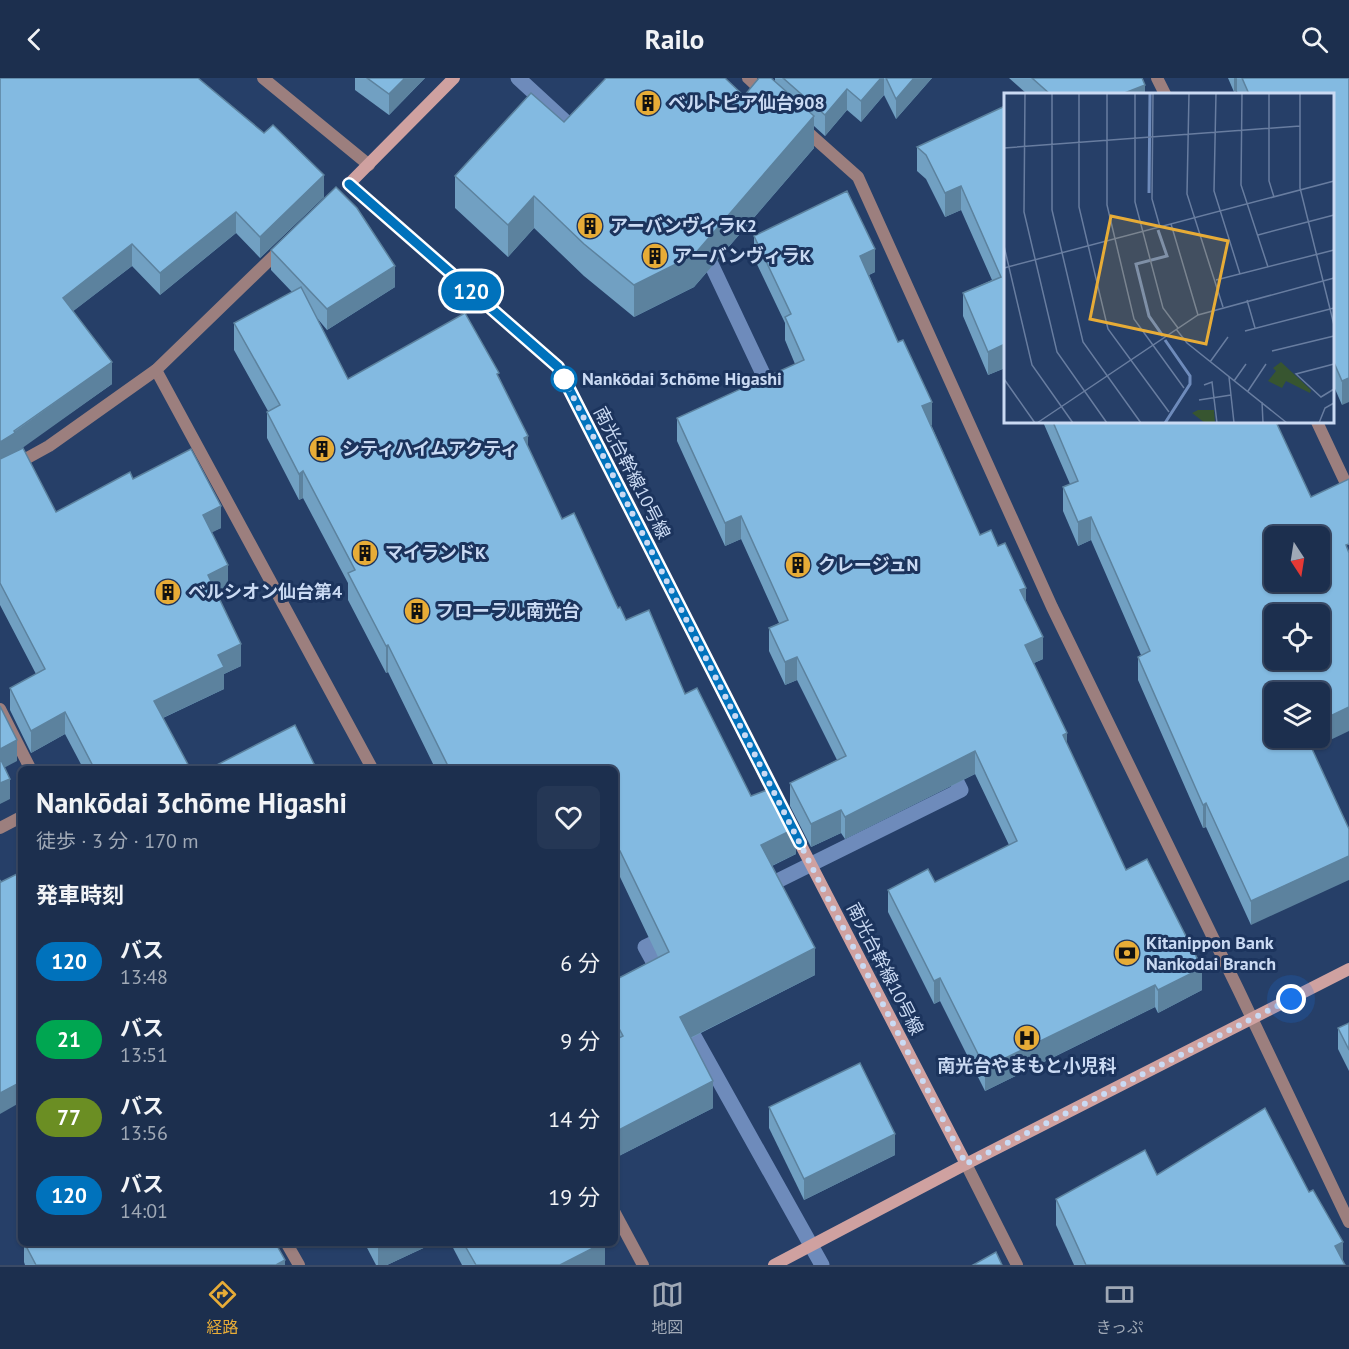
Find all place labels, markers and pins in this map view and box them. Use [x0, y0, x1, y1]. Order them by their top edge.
building icon: ベルトピア仙台908 [633, 88, 663, 118]
place label: ベルトピア仙台908 [668, 91, 825, 114]
building icon: アーバンヴィラK2 [575, 211, 605, 241]
place label: アーバンヴィラK2 [610, 214, 757, 237]
building icon: アーバンヴィラK [640, 241, 670, 271]
place label: アーバンヴィラK [674, 244, 811, 267]
marker: Nankōdai 3chōme Higashi [551, 366, 577, 392]
place label: Nankōdai 3chōme Higashi [582, 367, 782, 390]
building icon: シティハイムアクティ [307, 434, 337, 464]
place label: シティハイムアクティ [342, 437, 518, 460]
building icon: マイランドK [350, 538, 380, 568]
place label: マイランドK [385, 541, 486, 564]
building icon: クレージュN [783, 550, 813, 580]
place label: クレージュN [818, 553, 918, 576]
building icon: ベルシオン仙台第4 [153, 577, 183, 607]
place label: ベルシオン仙台第4 [188, 580, 342, 603]
building icon: フローラル南光台 [402, 596, 432, 626]
place label: フローラル南光台 [436, 599, 580, 622]
place label: Kitanippon Bank Nankodai Branch [1146, 931, 1276, 975]
bank icon: Kitanippon Bank Nankodai Branch [1112, 938, 1142, 968]
hospital icon: 南光台やまもと小児科 [1012, 1023, 1042, 1053]
place label: 南光台やまもと小児科 [937, 1054, 1117, 1077]

